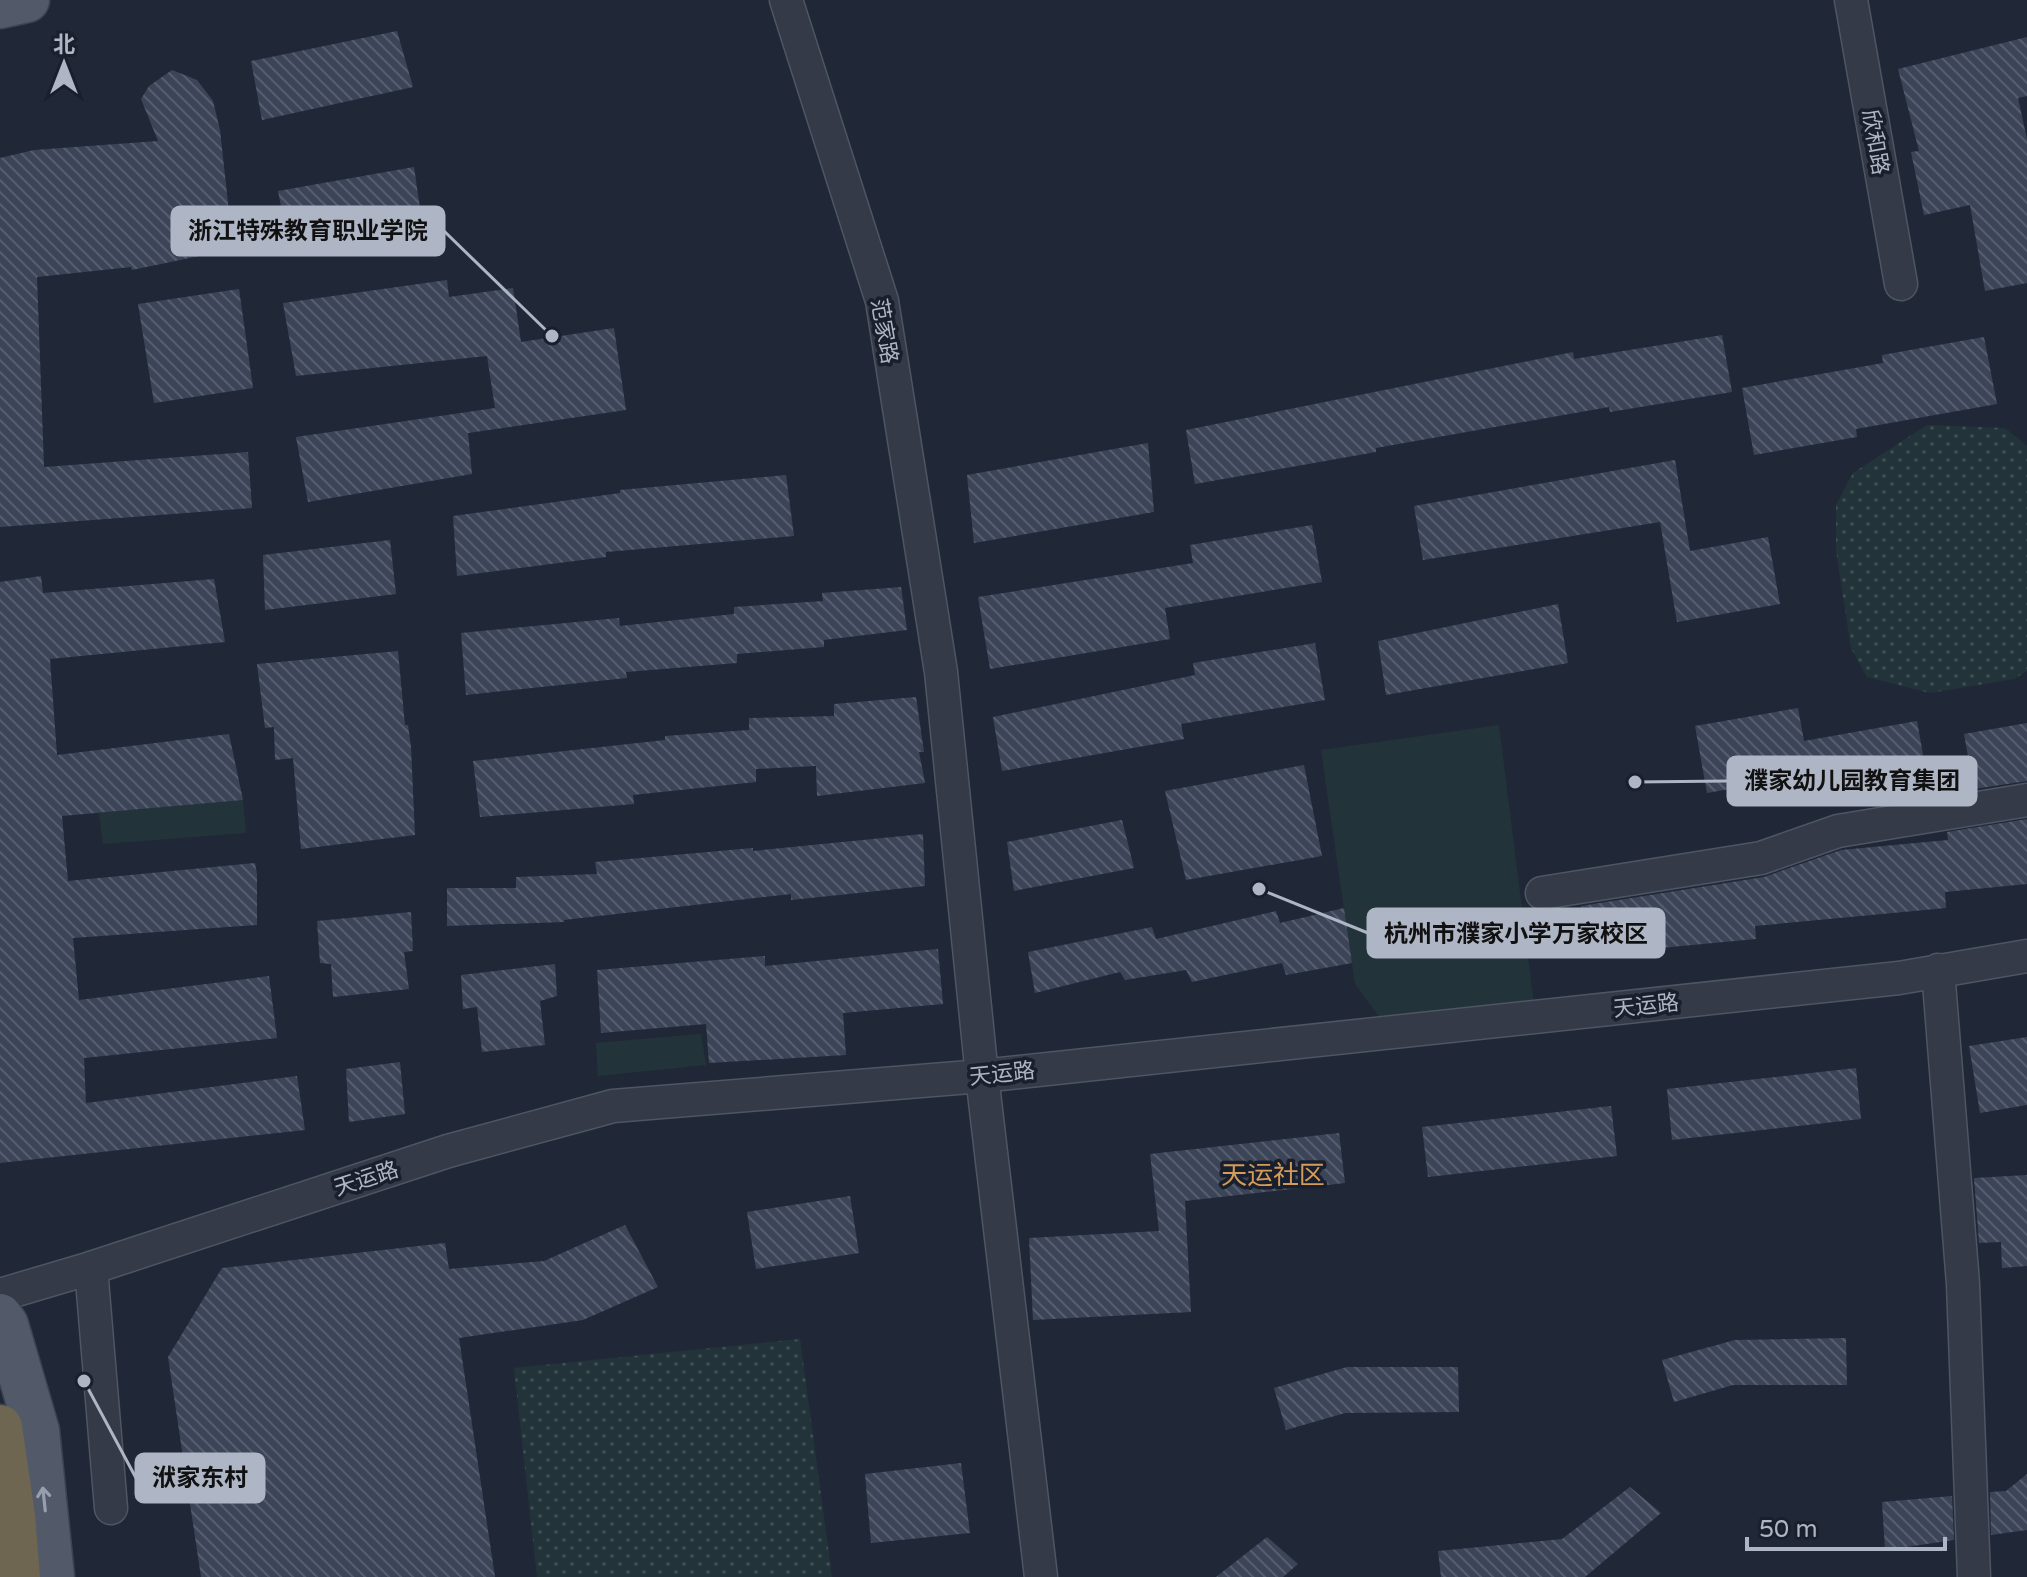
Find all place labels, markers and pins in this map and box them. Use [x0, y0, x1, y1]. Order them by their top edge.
callout: 浙江特殊教育职业学院 [172, 207, 444, 255]
callout: 濮家幼儿园教育集团 [1728, 757, 1976, 805]
callout: 杭州市濮家小学万家校区 [1368, 909, 1664, 957]
callout: 洑家东村 [136, 1454, 264, 1502]

